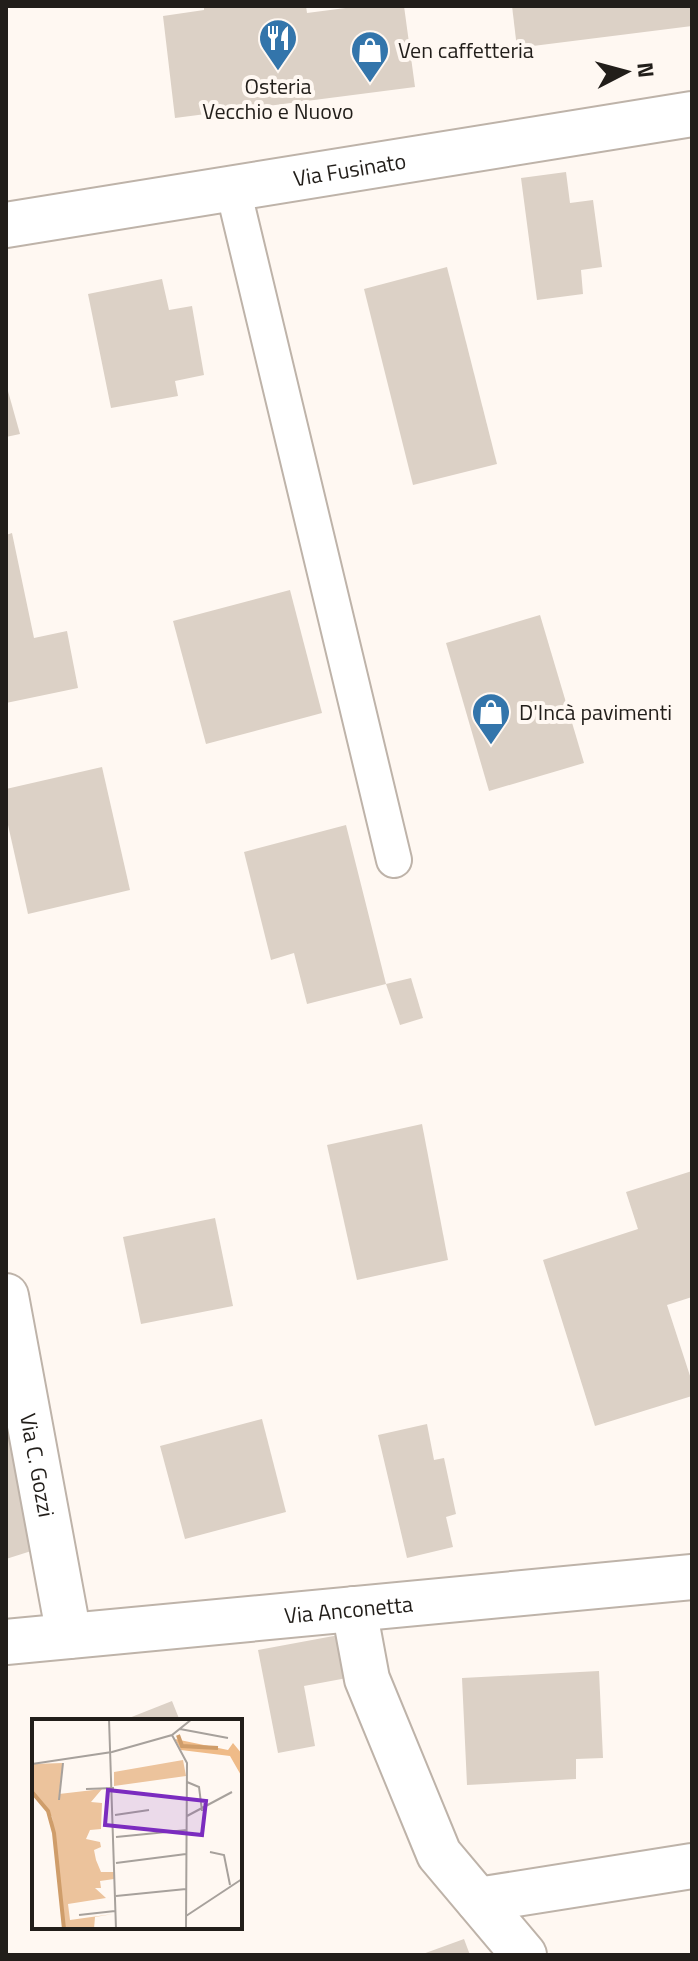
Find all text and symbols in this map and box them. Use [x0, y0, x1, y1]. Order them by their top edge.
restaurant icon: Osteria Vecchio e Nuovo [257, 17, 299, 72]
shop icon: Ven caffetteria [349, 29, 391, 84]
north arrow [586, 32, 666, 112]
place label: Ven caffetteria [398, 33, 534, 67]
text: N [628, 61, 664, 79]
place label: Osteria Vecchio e Nuovo [202, 69, 354, 128]
street label: Via Fusinato [291, 144, 408, 195]
shop icon: D'Incà pavimenti [470, 691, 512, 746]
place label: D'Incà pavimenti [519, 695, 672, 729]
street label: Via C. Gozzi [11, 1410, 64, 1520]
street label: Via Anconetta [283, 1587, 414, 1633]
inset map [32, 1719, 242, 1929]

